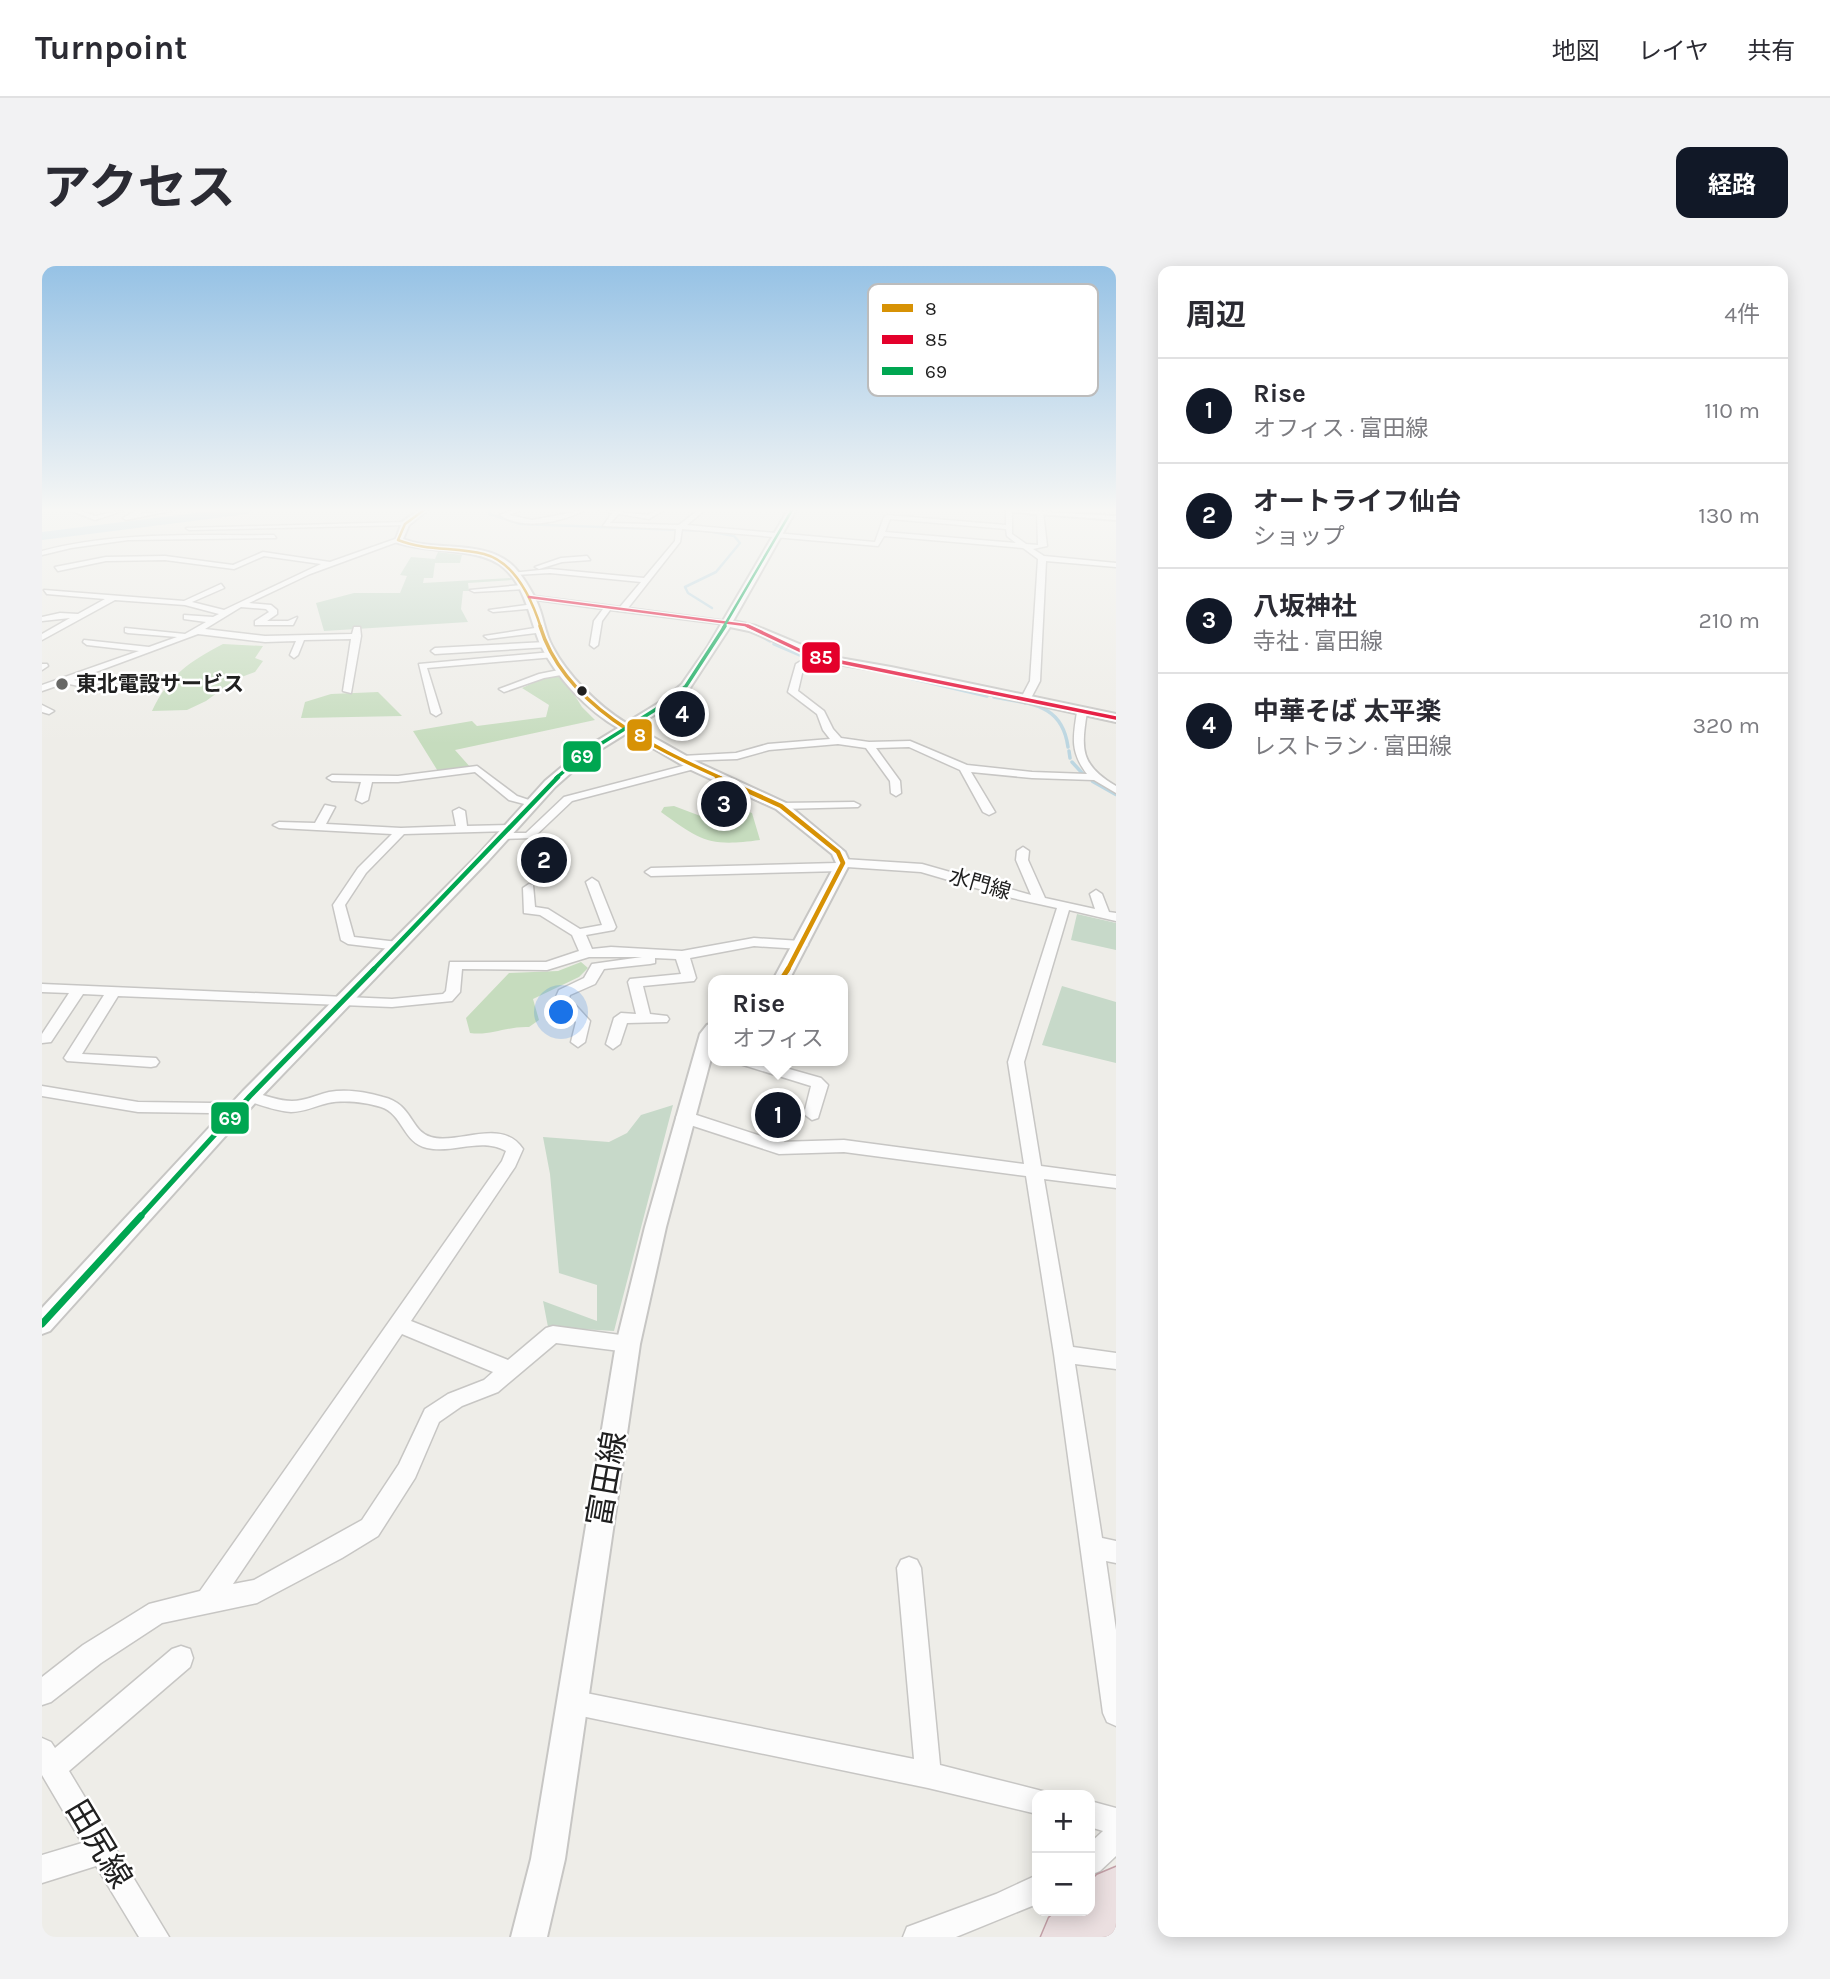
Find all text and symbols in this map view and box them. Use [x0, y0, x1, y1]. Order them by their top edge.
text: Turnpoint [35, 29, 187, 67]
text: 地図 [1552, 37, 1600, 65]
text: レイヤ [1638, 37, 1709, 65]
text: 共有 [1747, 37, 1795, 65]
button: 経路 [1676, 147, 1788, 218]
text: アクセス [42, 159, 236, 216]
legend [868, 284, 1098, 396]
text: 周辺 [1186, 297, 1246, 333]
text: 8 [925, 298, 937, 320]
text: 4件 [1724, 301, 1760, 328]
text: 85 [925, 329, 947, 351]
text: 69 [925, 361, 947, 383]
text: Rise [1253, 378, 1306, 409]
text: 1 [1205, 397, 1213, 424]
text: 110 m [1704, 397, 1760, 424]
text: オフィス · 富田線 [1253, 415, 1429, 442]
text: オートライフ仙台 [1253, 486, 1461, 517]
text: 2 [1202, 502, 1216, 529]
text: 130 m [1698, 502, 1760, 529]
text: ショップ [1253, 523, 1345, 550]
text: 八坂神社 [1253, 591, 1357, 622]
text: 3 [1202, 607, 1216, 634]
text: 210 m [1698, 607, 1760, 634]
text: 寺社 · 富田線 [1253, 628, 1383, 655]
line badge: 85 [801, 641, 841, 674]
text: 85 [809, 647, 833, 669]
place label: 東北電設サービス [76, 672, 244, 696]
marker: 東北電設サービス [54, 676, 70, 692]
unlabelled marker [575, 684, 589, 698]
pin: 4 [659, 688, 705, 740]
text: 中華そば 太平楽 [1253, 696, 1442, 727]
text: 4 [1202, 712, 1216, 739]
text: 320 m [1692, 712, 1760, 739]
line badge: 8 [626, 718, 653, 752]
text: 8 [634, 725, 646, 747]
text: レストラン · 富田線 [1253, 733, 1452, 760]
line badge: 69 [562, 740, 602, 773]
text: 69 [570, 746, 594, 768]
pin: 3 [701, 778, 747, 830]
pin: 2 [521, 834, 567, 886]
street label: 水門線 [946, 864, 1014, 904]
popup [708, 975, 848, 1066]
text: Rise [732, 988, 785, 1019]
your location [544, 995, 578, 1029]
text: オフィス [732, 1025, 824, 1052]
pin: 1 [755, 1089, 801, 1141]
line badge: 69 [210, 1101, 250, 1135]
text: 69 [218, 1108, 242, 1130]
street label: 富田線 [580, 1429, 634, 1529]
map controls [1032, 1790, 1095, 1916]
button: + [1032, 1790, 1095, 1853]
street label: 田尻線 [58, 1793, 140, 1895]
button: − [1032, 1853, 1095, 1916]

